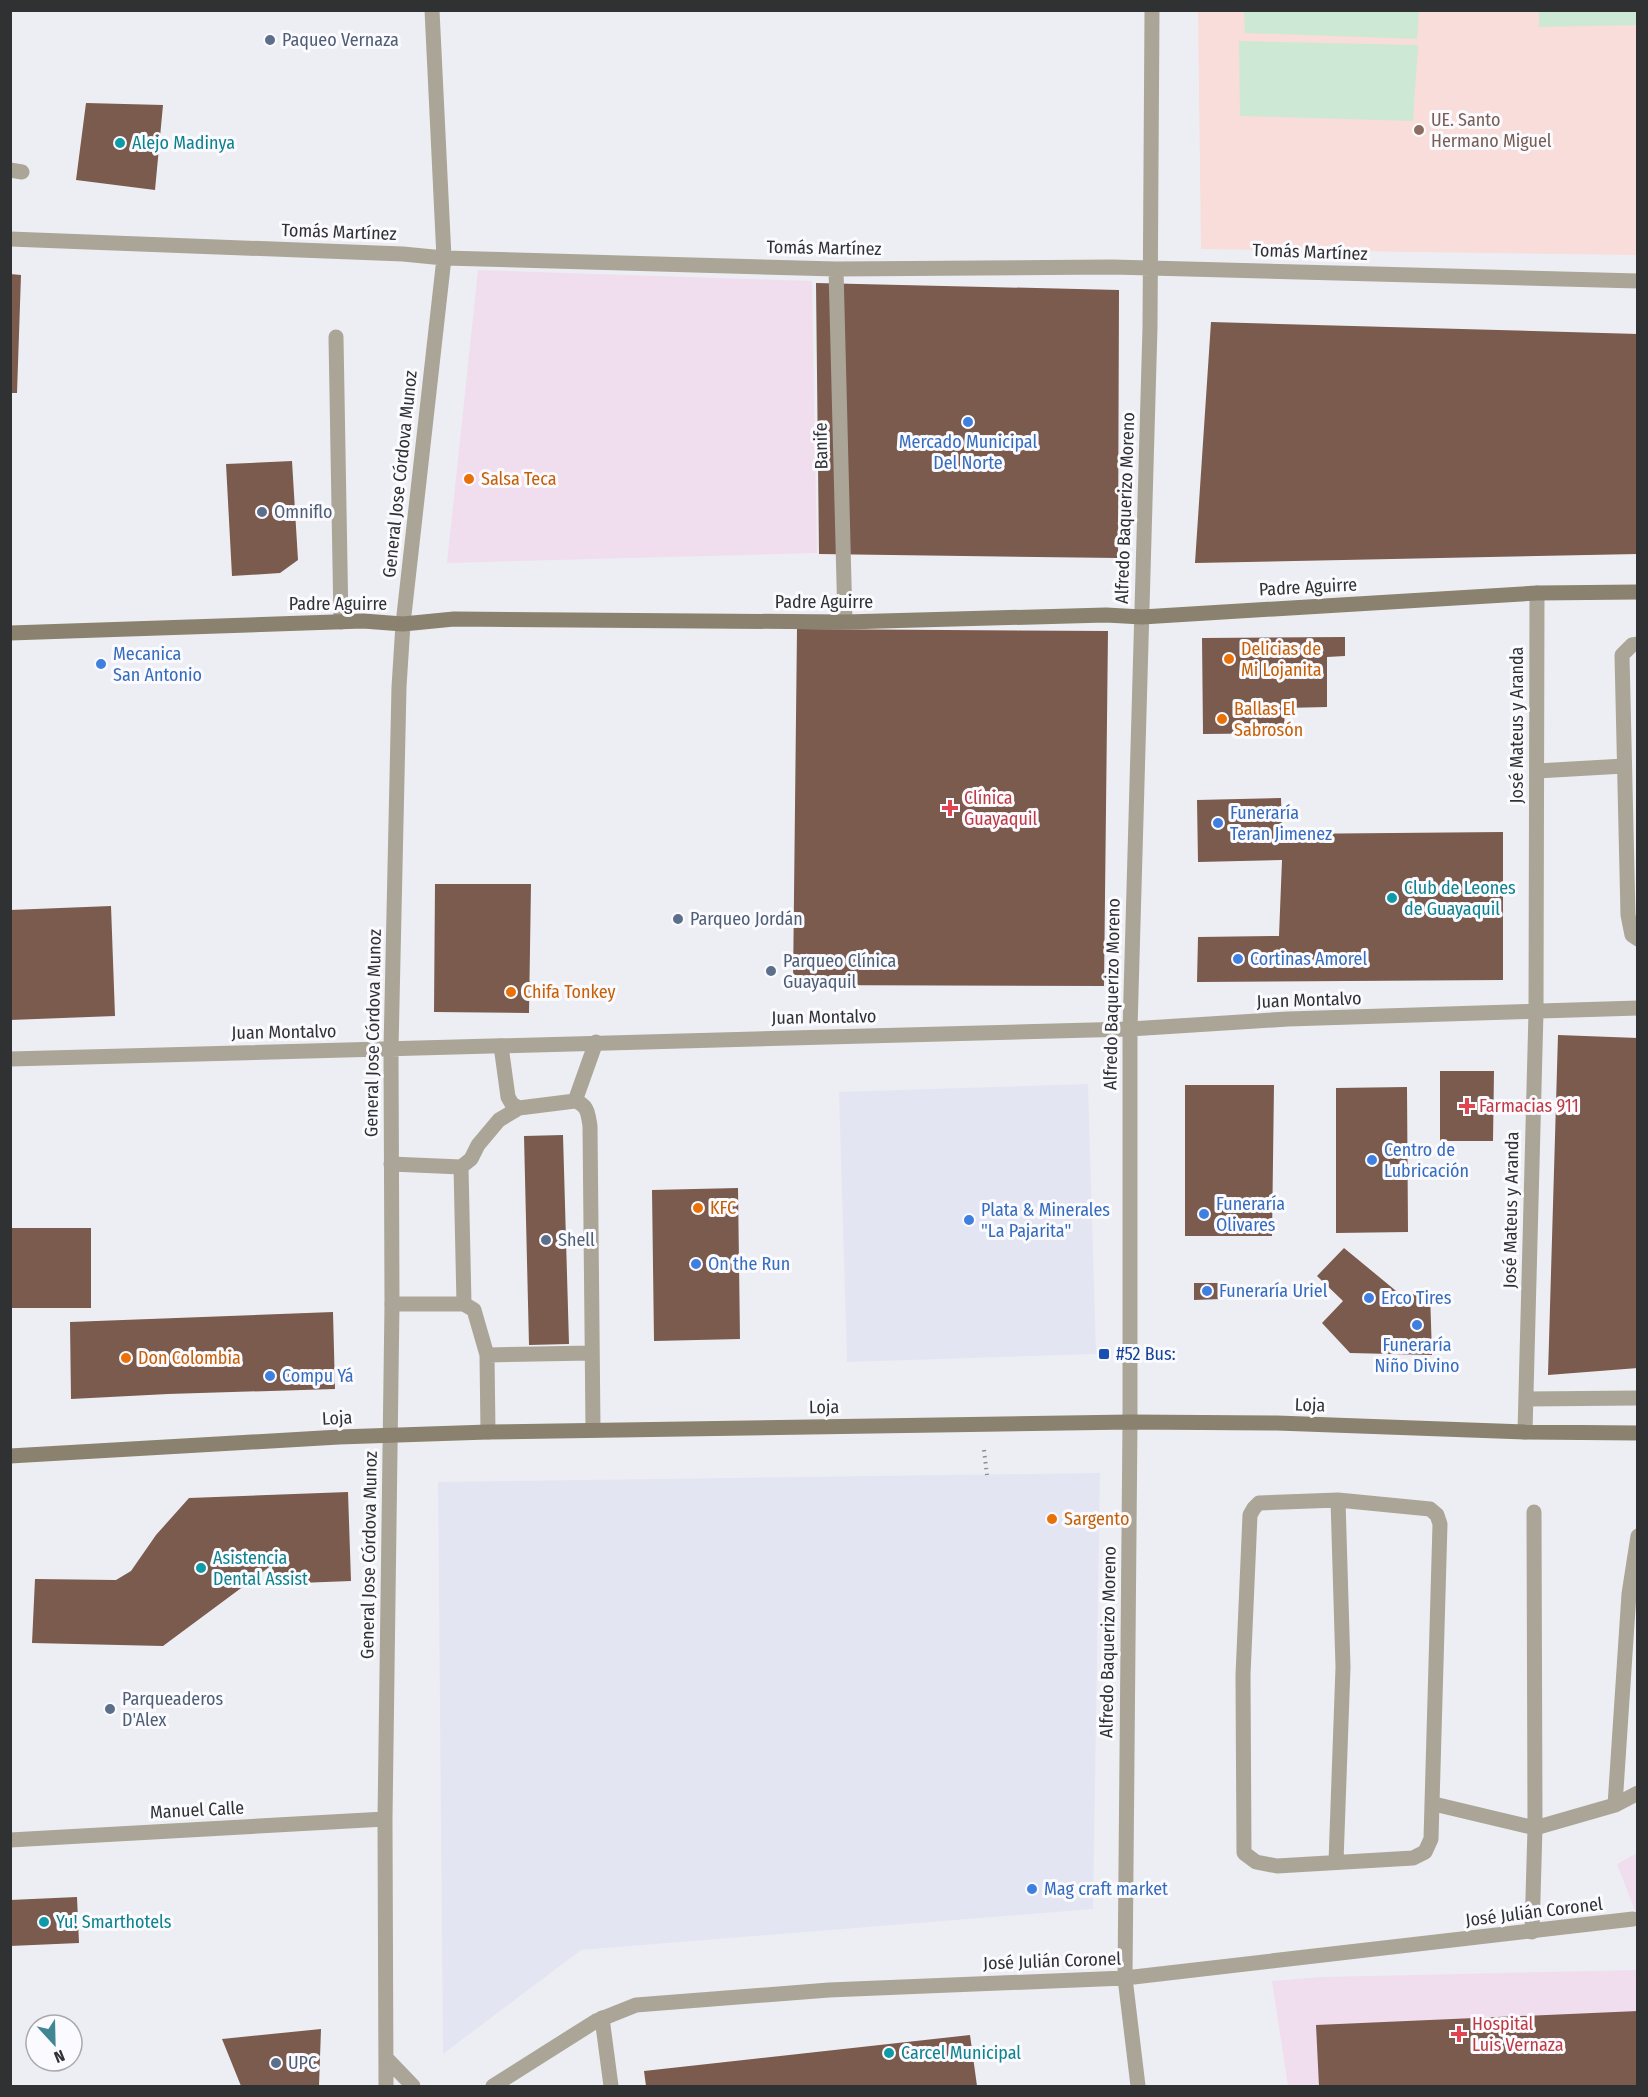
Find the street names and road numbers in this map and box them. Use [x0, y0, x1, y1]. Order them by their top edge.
street label: Tomás Martínez [281, 219, 397, 245]
street label: Tomás Martínez [766, 236, 882, 260]
street label: Tomás Martínez [1252, 239, 1368, 265]
street label: General Jose Córdova Munoz [378, 369, 422, 579]
street label: Alfredo Baquerizo Moreno [1111, 412, 1139, 604]
street label: Banife [810, 422, 832, 470]
street label: Padre Aguirre [1258, 573, 1358, 601]
street label: Padre Aguirre [775, 591, 873, 613]
street label: Padre Aguirre [289, 593, 387, 615]
street label: José Mateus y Aranda [1506, 646, 1528, 803]
street label: Alfredo Baquerizo Moreno [1099, 898, 1125, 1090]
street label: General Jose Córdova Munoz [360, 929, 386, 1137]
street label: Juan Montalvo [1256, 987, 1362, 1013]
street label: Juan Montalvo [771, 1005, 877, 1029]
street label: Juan Montalvo [231, 1020, 337, 1044]
street label: José Mateus y Aranda [1499, 1131, 1523, 1289]
street label: Loja [1294, 1393, 1326, 1417]
street label: Loja [809, 1396, 840, 1418]
street label: Loja [321, 1406, 353, 1430]
street label: General Jose Córdova Munoz [356, 1451, 382, 1659]
street label: Alfredo Baquerizo Moreno [1095, 1546, 1121, 1738]
street label: Manuel Calle [149, 1797, 245, 1823]
street label: José Julián Coronel [1464, 1893, 1604, 1931]
street label: José Julián Coronel [983, 1948, 1122, 1974]

